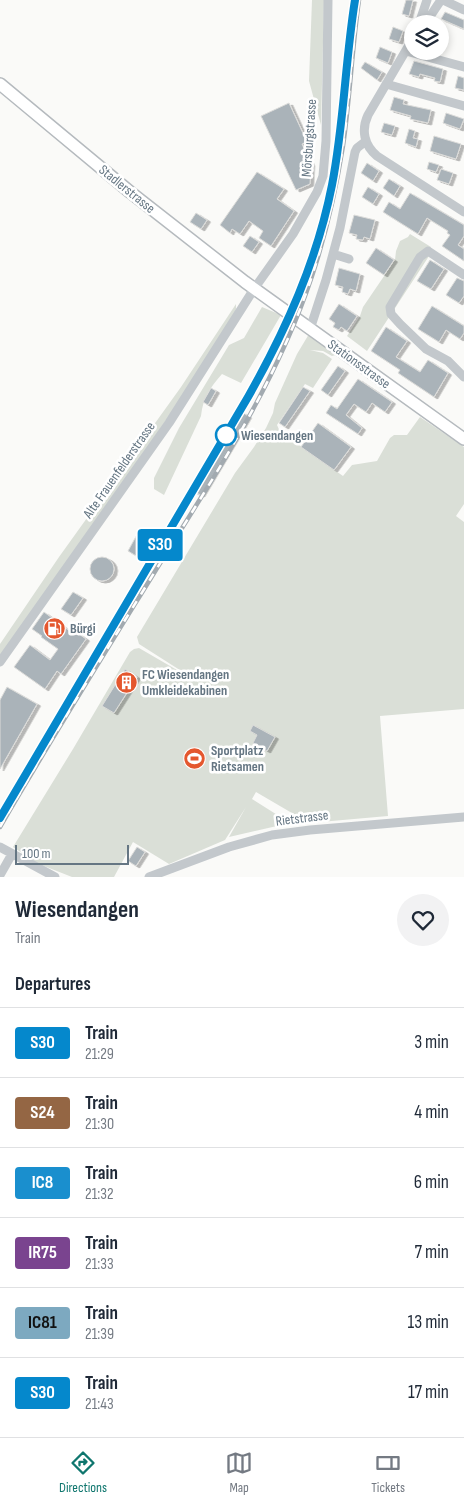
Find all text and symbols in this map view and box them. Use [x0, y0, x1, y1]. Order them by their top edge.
map controls [404, 15, 449, 60]
button: layers [404, 15, 449, 60]
street label: Mörsburgstrasse [298, 99, 320, 177]
street label: Stadlerstrasse [95, 161, 159, 217]
street label: Stationsstrasse [324, 336, 394, 392]
street label: Alte Frauenfelderstrasse [79, 418, 159, 522]
marker: Wiesendangen [215, 424, 237, 446]
place label: Wiesendangen [241, 427, 313, 444]
line badge: S30 [131, 529, 189, 561]
text: S30 [148, 534, 172, 555]
fuel station icon: Bürgi [42, 616, 66, 640]
place label: Bürgi [70, 620, 96, 637]
place label: FC Wiesendangen Umkleidekabinen [142, 666, 229, 699]
building icon: FC Wiesendangen Umkleidekabinen [114, 670, 138, 694]
place label: Sportplatz Rietsamen [211, 742, 264, 775]
sports icon: Sportplatz Rietsamen [183, 746, 207, 770]
street label: Rietstrasse [275, 806, 329, 830]
scale bar [15, 842, 129, 865]
text: 100 m [22, 845, 51, 862]
button: heart [397, 894, 449, 946]
text: Wiesendangen [15, 895, 139, 924]
text: Train [15, 929, 41, 948]
text: Departures [15, 973, 91, 996]
text: Train [85, 1022, 118, 1045]
text: 3 min [414, 1031, 449, 1054]
text: S30 [30, 1032, 55, 1053]
text: 21:29 [85, 1045, 114, 1064]
text: Train [85, 1092, 118, 1115]
text: 4 min [414, 1101, 449, 1124]
text: S24 [30, 1102, 55, 1123]
text: 21:30 [85, 1115, 114, 1134]
text: Train [85, 1162, 118, 1185]
text: 6 min [414, 1171, 449, 1194]
text: IC8 [32, 1172, 53, 1193]
text: 21:32 [85, 1185, 114, 1204]
text: Train [85, 1232, 118, 1255]
text: 7 min [415, 1241, 449, 1264]
text: IR75 [28, 1242, 57, 1263]
text: 21:33 [85, 1255, 114, 1274]
text: Train [85, 1302, 118, 1325]
text: 13 min [408, 1311, 449, 1334]
text: IC81 [28, 1312, 57, 1333]
text: 21:39 [85, 1325, 114, 1344]
text: Train [85, 1372, 118, 1395]
text: 17 min [408, 1381, 449, 1404]
text: S30 [30, 1382, 55, 1403]
text: 21:43 [85, 1395, 114, 1414]
tab: Directions [59, 1449, 107, 1496]
tab: Map [225, 1449, 253, 1496]
tab: Tickets [371, 1449, 405, 1496]

